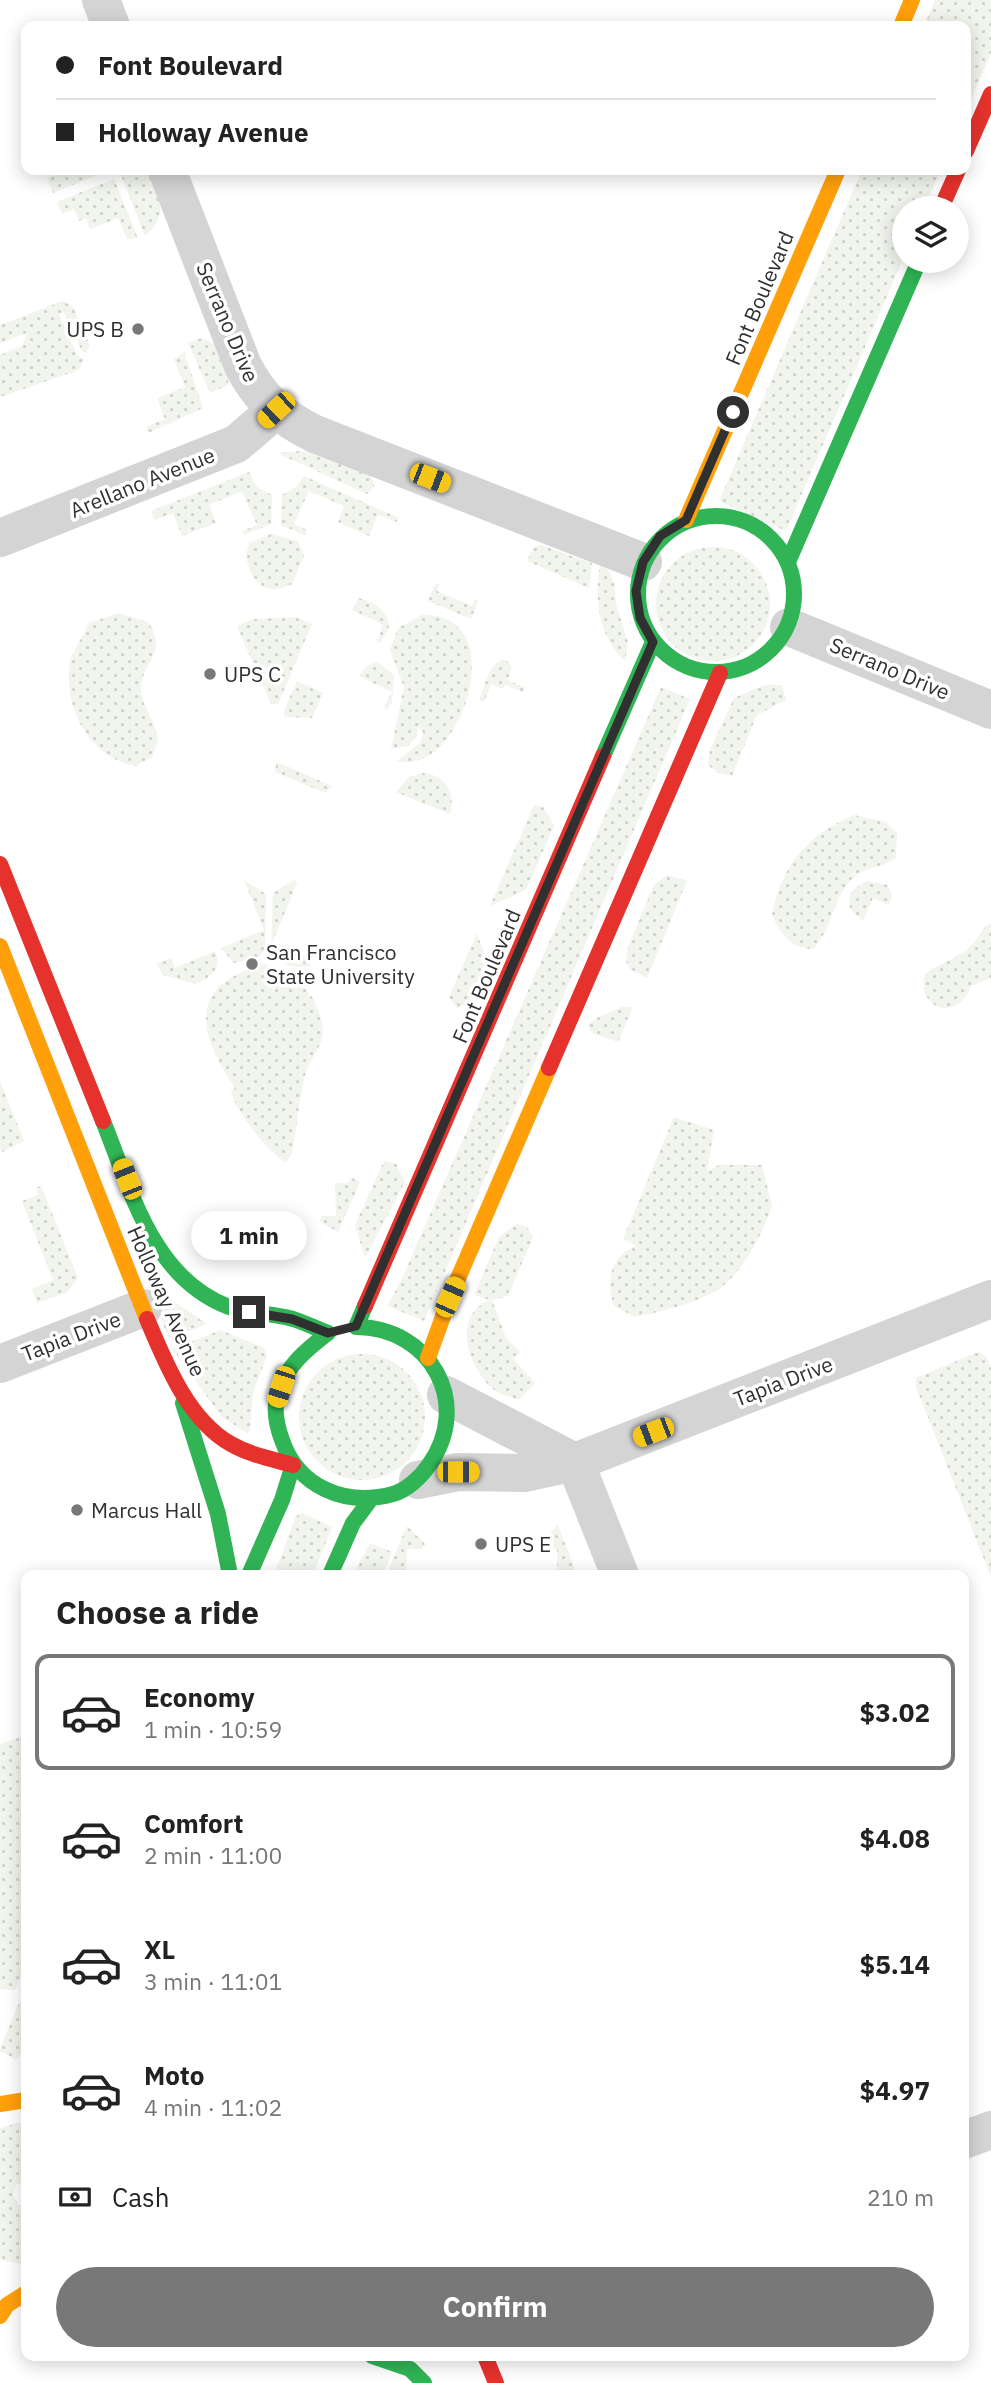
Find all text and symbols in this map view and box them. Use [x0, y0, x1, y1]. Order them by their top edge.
text: Font Boulevard [98, 48, 283, 82]
text: Holloway Avenue [98, 115, 309, 149]
map controls [892, 196, 969, 273]
button: layers [892, 196, 969, 273]
street label: Font Boulevard [718, 227, 800, 369]
street label: Serrano Drive [190, 258, 266, 386]
place label: UPS B [66, 315, 124, 343]
marker: UPS B [130, 321, 146, 337]
car [254, 388, 299, 432]
route start [717, 396, 749, 428]
street label: Arellano Avenue [65, 440, 219, 524]
car [407, 461, 454, 495]
street label: Serrano Drive [826, 630, 954, 706]
place label: UPS C [224, 660, 281, 688]
marker: UPS C [202, 666, 218, 682]
street label: Font Boulevard [445, 905, 527, 1047]
place label: San Francisco State University [266, 938, 415, 990]
marker: San Francisco State University [244, 956, 260, 972]
car [110, 1156, 145, 1202]
callout: 1 min [191, 1210, 307, 1260]
text: 1 min [219, 1220, 279, 1250]
street label: Holloway Avenue [121, 1221, 213, 1381]
car [432, 1274, 469, 1320]
route end [233, 1296, 265, 1328]
street label: Tapia Drive [17, 1304, 125, 1368]
street label: Tapia Drive [729, 1349, 837, 1413]
car [265, 1364, 298, 1410]
car [630, 1415, 677, 1449]
car [438, 1462, 480, 1483]
place label: Marcus Hall [91, 1496, 202, 1524]
marker: Marcus Hall [69, 1502, 85, 1518]
place label: UPS E [495, 1530, 551, 1558]
marker: UPS E [473, 1536, 489, 1552]
text: Choose a ride [56, 1591, 259, 1633]
text: Economy [144, 1680, 255, 1714]
icon: car [60, 1681, 123, 1744]
text: $3.02 [860, 1695, 930, 1729]
text: 1 min · 10:59 [144, 1714, 282, 1744]
text: Comfort [144, 1806, 243, 1840]
icon: car [60, 1807, 123, 1870]
text: $4.08 [860, 1821, 930, 1855]
text: 2 min · 11:00 [144, 1840, 282, 1870]
text: XL [144, 1932, 175, 1966]
icon: car [60, 1933, 123, 1996]
text: $5.14 [860, 1947, 930, 1981]
text: 3 min · 11:01 [144, 1966, 282, 1996]
text: Moto [144, 2058, 204, 2092]
icon: car [60, 2059, 123, 2122]
text: $4.97 [860, 2073, 930, 2107]
text: 4 min · 11:02 [144, 2092, 282, 2122]
icon: cash [56, 2178, 94, 2216]
text: Cash [112, 2180, 169, 2214]
text: 210 m [867, 2182, 934, 2212]
button: Confirm [56, 2267, 934, 2347]

